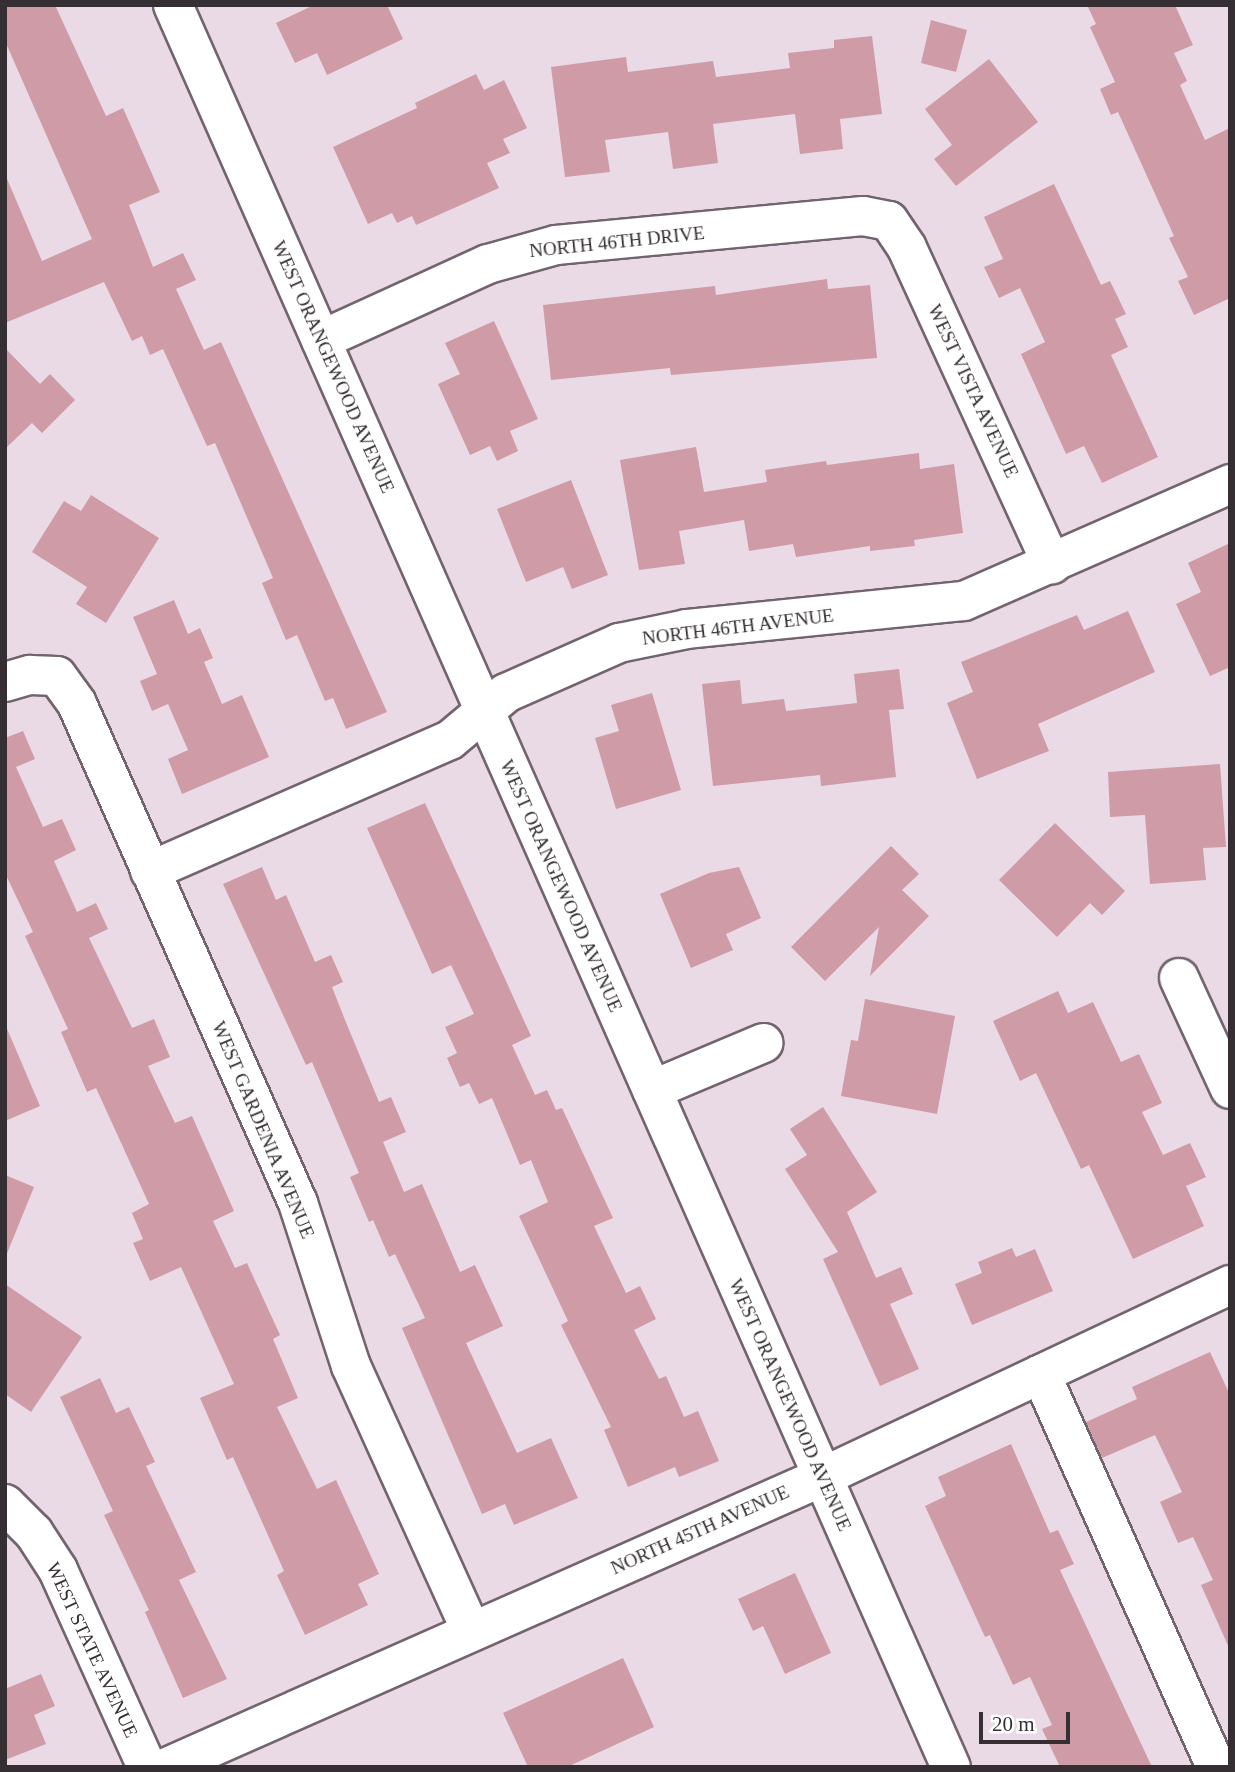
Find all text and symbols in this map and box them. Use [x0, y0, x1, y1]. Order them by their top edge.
street label: NORTH 46TH DRIVE [528, 221, 706, 263]
street label: WEST ORANGEWOOD AVENUE [267, 237, 399, 497]
street label: WEST VISTA AVENUE [922, 300, 1024, 482]
street label: NORTH 46TH AVENUE [640, 604, 836, 650]
street label: WEST ORANGEWOOD AVENUE [495, 756, 627, 1016]
street label: WEST GARDENIA AVENUE [206, 1017, 320, 1243]
street label: WEST ORANGEWOOD AVENUE [724, 1275, 856, 1535]
street label: NORTH 45TH AVENUE [607, 1480, 793, 1580]
street label: WEST STATE AVENUE [41, 1558, 143, 1742]
scale bar [983, 1698, 1074, 1742]
text: 20 m [992, 1712, 1035, 1736]

